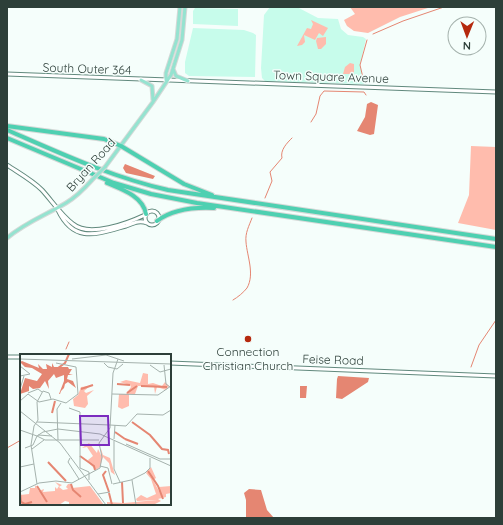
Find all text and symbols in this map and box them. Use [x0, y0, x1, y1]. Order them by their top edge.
north arrow [447, 16, 487, 56]
text: N [463, 39, 471, 53]
street label: South Outer 364 [42, 59, 132, 78]
street label: Town Square Avenue [273, 67, 389, 86]
street label: Bryan Road [63, 135, 118, 194]
marker: Connection Christian Church [243, 334, 253, 344]
place label: Connection Christian Church [203, 344, 293, 373]
street label: Feise Road [302, 351, 364, 368]
inset map [20, 354, 171, 505]

